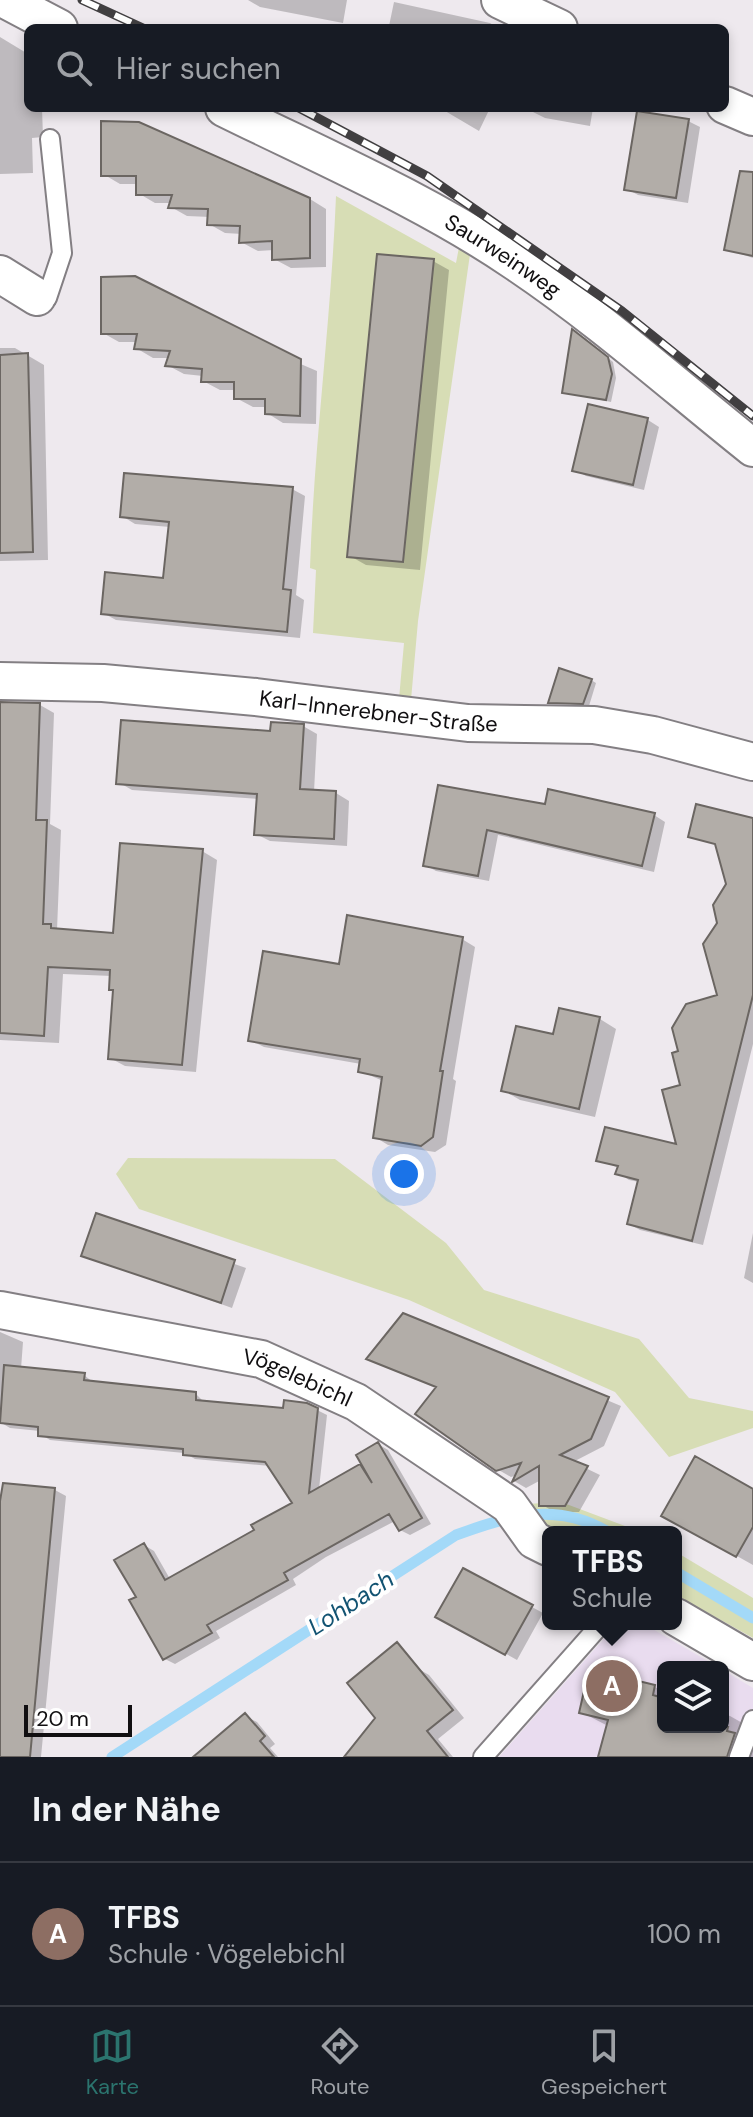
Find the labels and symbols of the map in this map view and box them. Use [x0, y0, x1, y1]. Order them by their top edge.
street label: Saurweinweg [439, 207, 567, 304]
street label: Karl-Innerebner-Straße [258, 684, 498, 738]
your location [384, 1154, 424, 1194]
street label: Vögelebichl [241, 1342, 357, 1413]
water label: Lohbach [302, 1563, 399, 1642]
pin: A [586, 1656, 638, 1716]
scale bar [24, 1701, 132, 1737]

